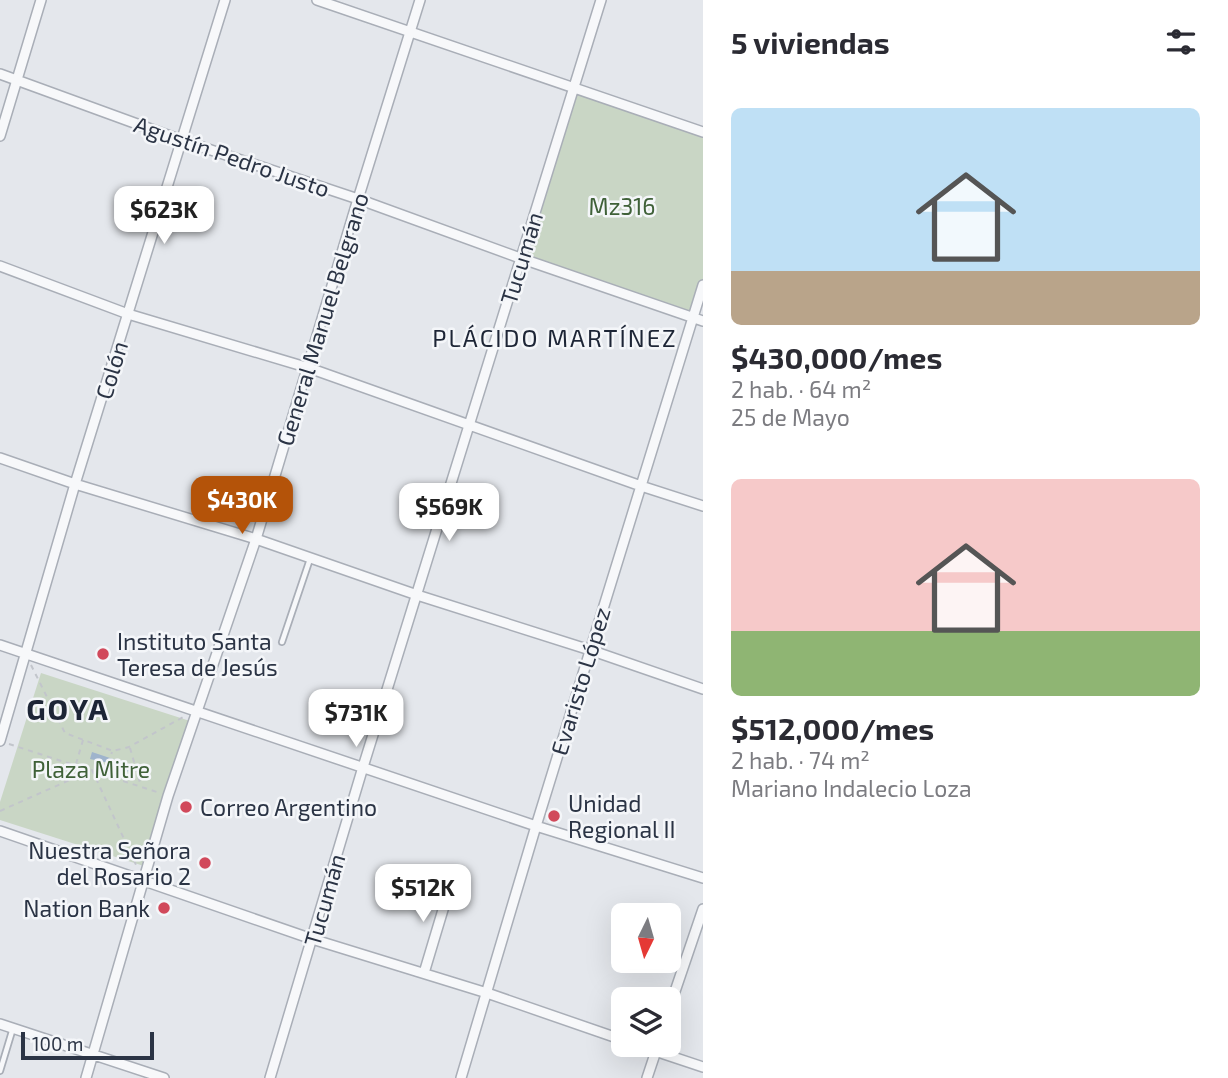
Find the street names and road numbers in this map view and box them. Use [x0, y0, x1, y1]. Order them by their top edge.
street label: Agustín Pedro Justo [131, 109, 333, 203]
street label: General Manuel Belgrano [270, 189, 374, 449]
street label: Tucumán [494, 209, 548, 307]
street label: Colón [89, 337, 133, 403]
street label: Evaristo López [544, 604, 616, 758]
street label: Tucumán [297, 851, 351, 949]

